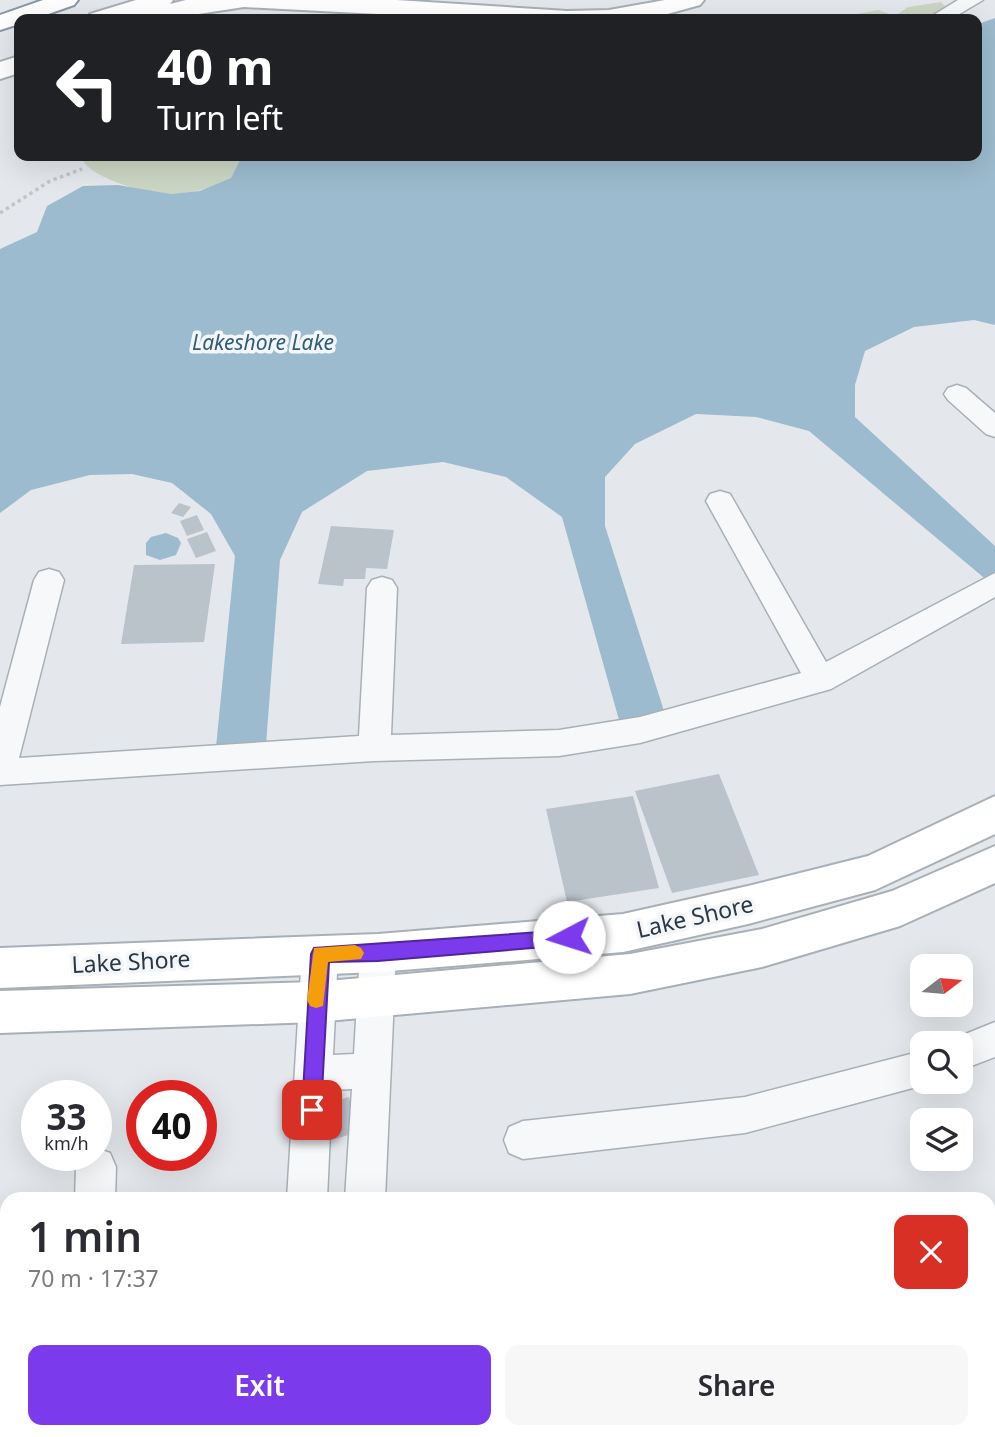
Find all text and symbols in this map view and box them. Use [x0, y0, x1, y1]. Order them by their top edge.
text: 40 m [157, 33, 274, 99]
icon: left [42, 42, 133, 133]
text: Turn left [157, 96, 283, 139]
water label: Lakeshore Lake [192, 328, 334, 356]
street label: Lake Shore [633, 887, 756, 945]
position arrow [532, 900, 606, 974]
street label: Lake Shore [71, 942, 191, 980]
north arrow [910, 954, 973, 1017]
map controls [910, 954, 973, 1171]
button: search [910, 1031, 973, 1094]
speed limit sign: 40 [126, 1080, 217, 1171]
pin [282, 1080, 342, 1140]
icon: arrive [293, 1091, 331, 1129]
text: 33 [46, 1093, 87, 1140]
button: layers [910, 1108, 973, 1171]
text: km/h [44, 1131, 89, 1155]
text: 1 min [28, 1207, 142, 1264]
button: close [894, 1215, 968, 1289]
text: 70 m · 17:37 [28, 1262, 159, 1294]
button: Exit [28, 1345, 491, 1425]
button: Share [505, 1345, 968, 1425]

